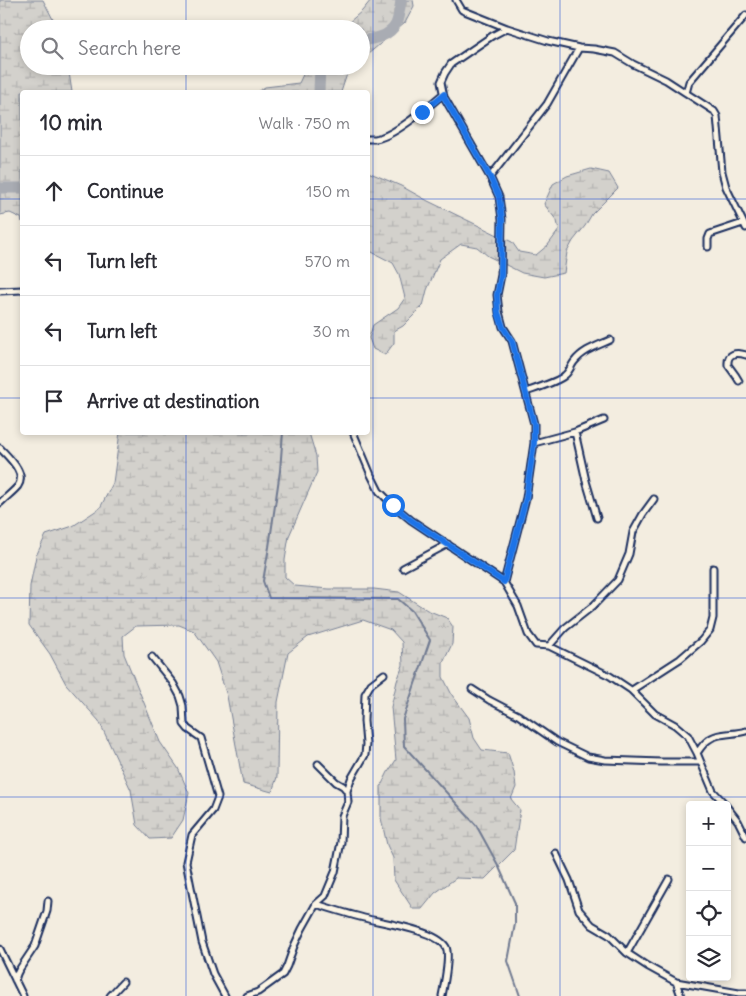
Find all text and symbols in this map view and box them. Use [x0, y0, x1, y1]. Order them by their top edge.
search box [20, 20, 370, 75]
icon: search [38, 34, 66, 62]
text: Search here [78, 36, 181, 60]
route end [411, 101, 434, 124]
text: 10 min [40, 109, 102, 136]
text: Walk · 750 m [259, 113, 350, 133]
icon: ahead [40, 177, 68, 205]
text: Continue [87, 179, 164, 203]
text: 150 m [306, 181, 350, 201]
icon: left [40, 247, 68, 275]
text: Turn left [87, 249, 157, 273]
text: 570 m [305, 251, 350, 271]
icon: left [40, 317, 68, 345]
text: Turn left [87, 319, 157, 343]
text: 30 m [313, 321, 350, 341]
icon: arrive [40, 387, 68, 415]
text: Arrive at destination [87, 389, 260, 413]
route start [382, 494, 405, 517]
map controls [686, 801, 731, 981]
button: + [686, 801, 731, 846]
button: − [686, 846, 731, 891]
button: locate [686, 891, 731, 936]
button: layers [686, 936, 731, 981]

